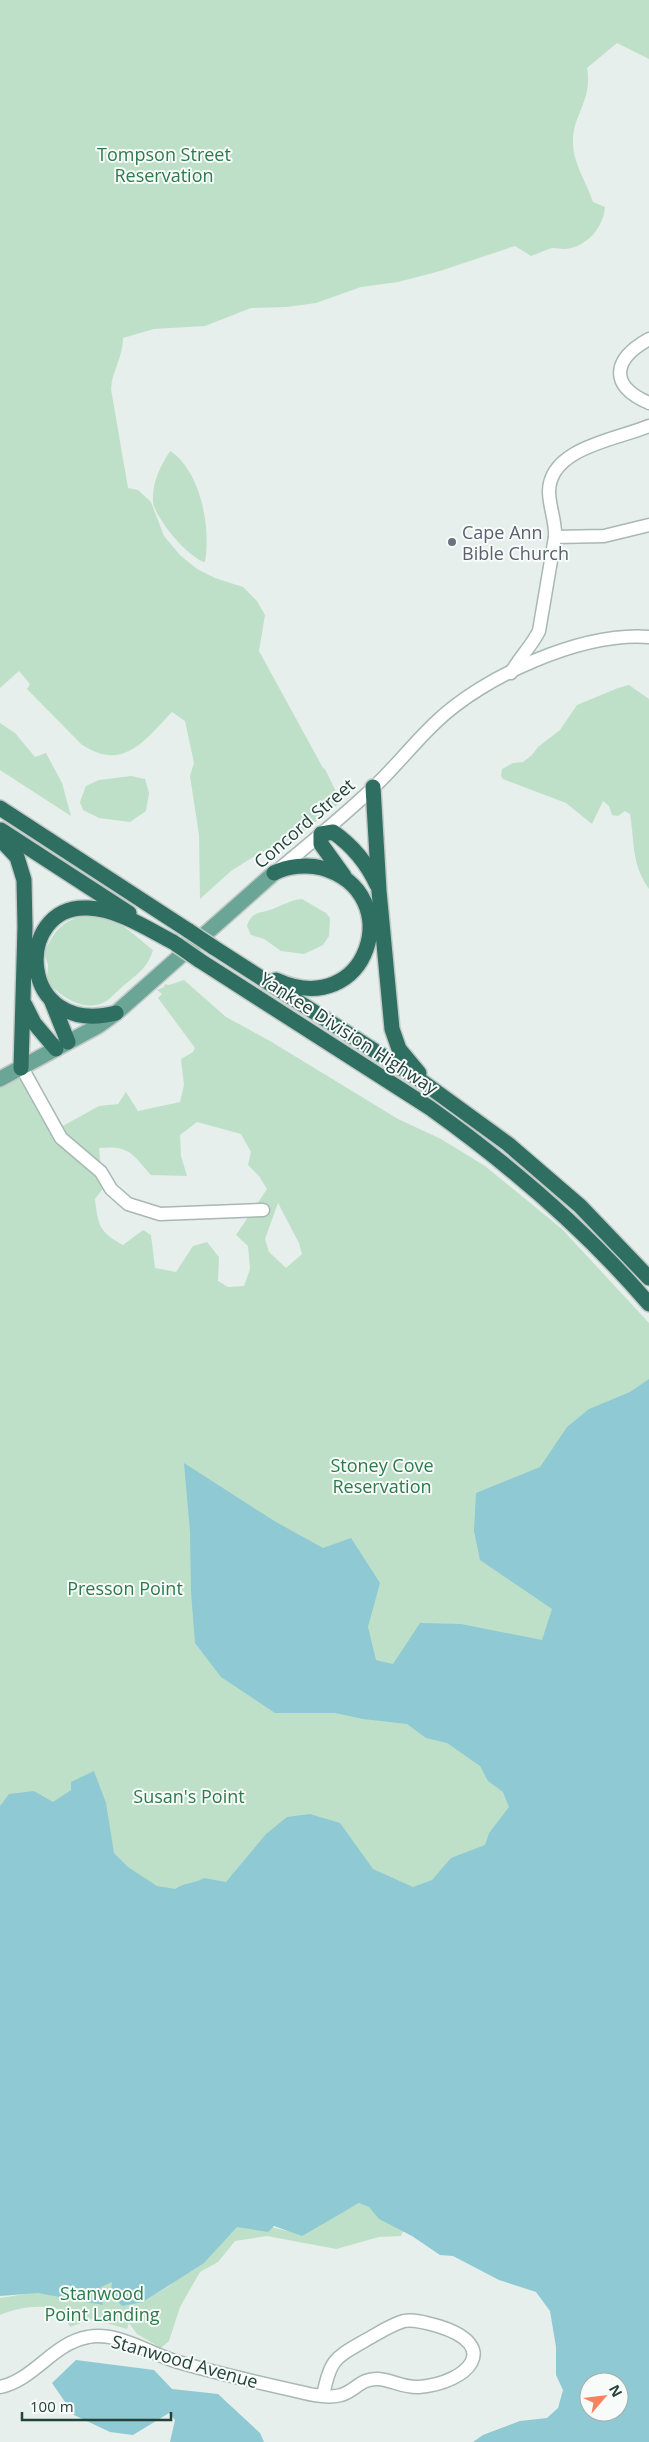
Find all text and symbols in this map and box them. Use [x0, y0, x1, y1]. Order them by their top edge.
park label: Tompson Street Reservation [97, 142, 231, 187]
place label: Cape Ann Bible Church [462, 520, 569, 565]
marker: Cape Ann Bible Church [446, 536, 458, 548]
street label: Concord Street [249, 773, 359, 873]
street label: Yankee Division Highway [255, 966, 444, 1100]
park label: Stoney Cove Reservation [330, 1453, 434, 1498]
park label: Presson Point [67, 1576, 183, 1600]
park label: Susan's Point [133, 1784, 245, 1808]
park label: Stanwood Point Landing [44, 2281, 160, 2326]
street label: Stanwood Avenue [109, 2329, 261, 2393]
north arrow [579, 2372, 629, 2422]
text: N [605, 2381, 627, 2400]
scale bar [22, 2390, 171, 2422]
text: 100 m [30, 2396, 74, 2416]

